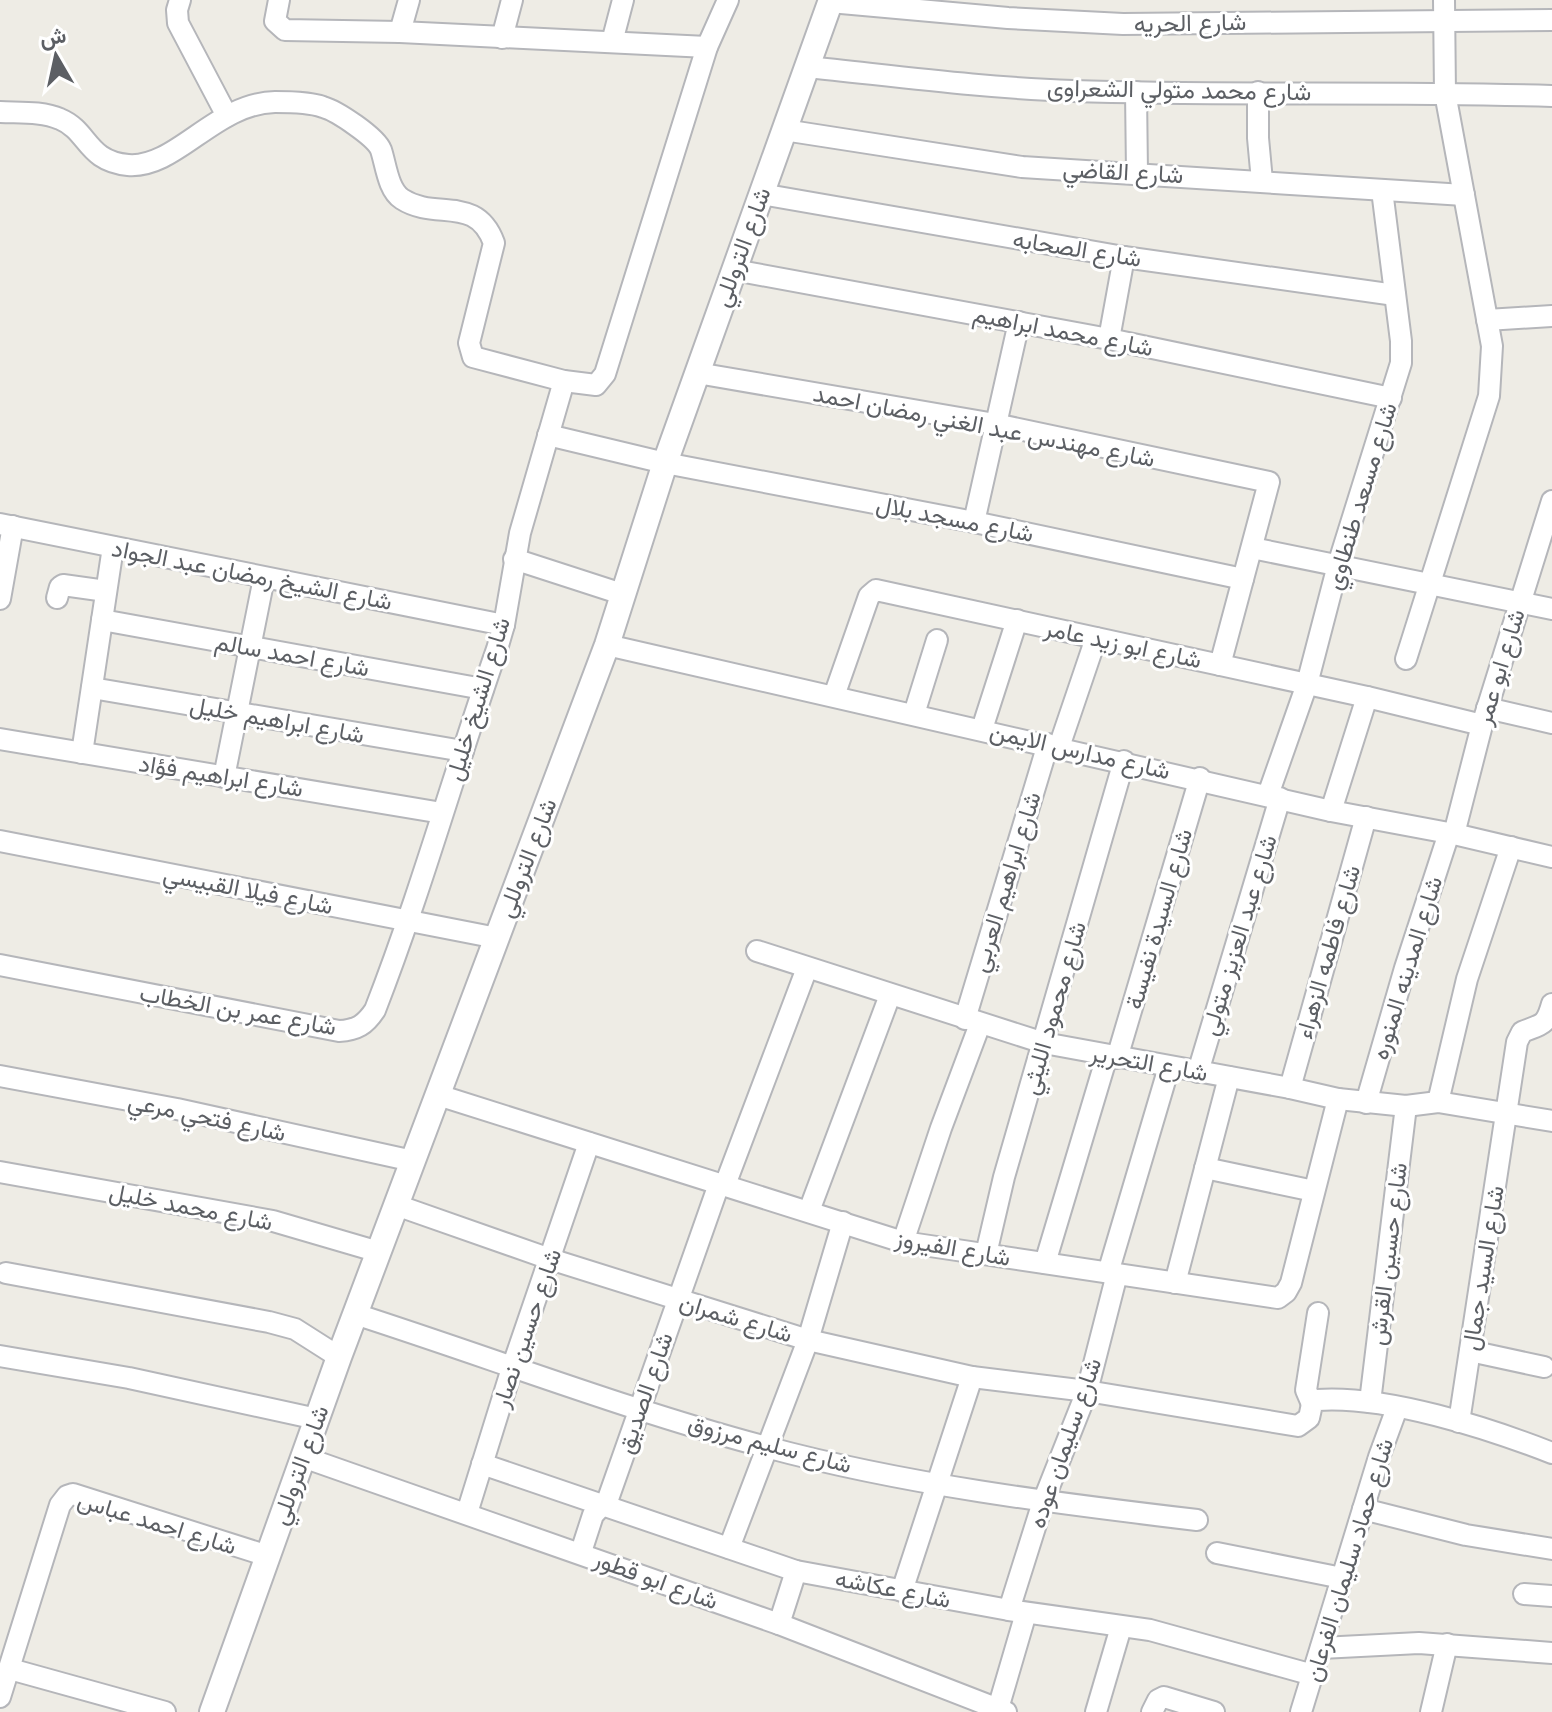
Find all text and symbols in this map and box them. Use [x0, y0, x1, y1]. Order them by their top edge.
street label: شارع الحريه [1133, 8, 1247, 40]
north arrow [16, 16, 96, 96]
text: ش [38, 22, 68, 52]
street label: شارع محمد متولي الشعراوى [1046, 74, 1311, 111]
street label: شارع القاضي [1062, 155, 1184, 194]
street label: شارع التروللي [707, 183, 781, 312]
street label: شارع الصحابه [1010, 225, 1143, 275]
street label: شارع محمد ابراهيم [970, 300, 1155, 364]
street label: شارع مهندس عبد الغني رمضان احمد [810, 379, 1157, 478]
street label: شارع مسعد طنطاوي [1319, 399, 1408, 594]
street label: شارع مسجد بلال [874, 490, 1036, 550]
street label: شارع الشيخ رمضان عبد الجواد [109, 534, 395, 619]
street label: شارع ابو عمر [1469, 606, 1533, 730]
street label: شارع الشيخ خليل [440, 614, 519, 785]
street label: شارع ابو زيد عامر [1041, 614, 1204, 676]
street label: شارع احمد سالم [212, 628, 371, 684]
street label: شارع ابراهيم خليل [187, 691, 366, 751]
street label: شارع مدارس الايمن [987, 717, 1173, 787]
street label: شارع ابراهيم فؤاد [137, 749, 305, 805]
street label: شارع ابراهيم العربي [965, 789, 1052, 977]
street label: شارع التروللي [491, 794, 567, 923]
street label: شارع السيدة نفيسة [1120, 826, 1200, 1013]
street label: شارع عبد العزيز متولي [1195, 831, 1288, 1040]
street label: شارع فيلا القبيسي [160, 860, 335, 925]
street label: شارع فاطمه الزهراء [1290, 862, 1368, 1043]
street label: شارع المدينه المنوره [1366, 873, 1450, 1064]
street label: شارع محمود الليثي [1016, 918, 1097, 1099]
street label: شارع عمر بن الخطاب [137, 979, 339, 1043]
street label: شارع التحرير [1087, 1039, 1210, 1089]
street label: شارع فتحي مرعي [125, 1087, 288, 1152]
street label: شارع حسين القرش [1363, 1161, 1415, 1347]
street label: شارع محمد خليل [107, 1177, 275, 1239]
street label: شارع السيد جمال [1456, 1184, 1512, 1353]
street label: شارع الفيروز [892, 1224, 1013, 1274]
street label: شارع حسين نصار [486, 1245, 569, 1413]
street label: شارع شمران [676, 1288, 796, 1350]
street label: شارع الصديق [611, 1329, 681, 1458]
street label: شارع سليمان عوده [1023, 1354, 1109, 1532]
street label: شارع التروللي [265, 1401, 339, 1530]
street label: شارع سليم مرزوق [685, 1409, 855, 1481]
street label: شارع حماد سليمان الفرعان [1299, 1435, 1401, 1686]
street label: شارع احمد عباس [74, 1486, 240, 1562]
street label: شارع ابو قطور [588, 1544, 722, 1617]
street label: شارع عكاشه [833, 1564, 953, 1616]

